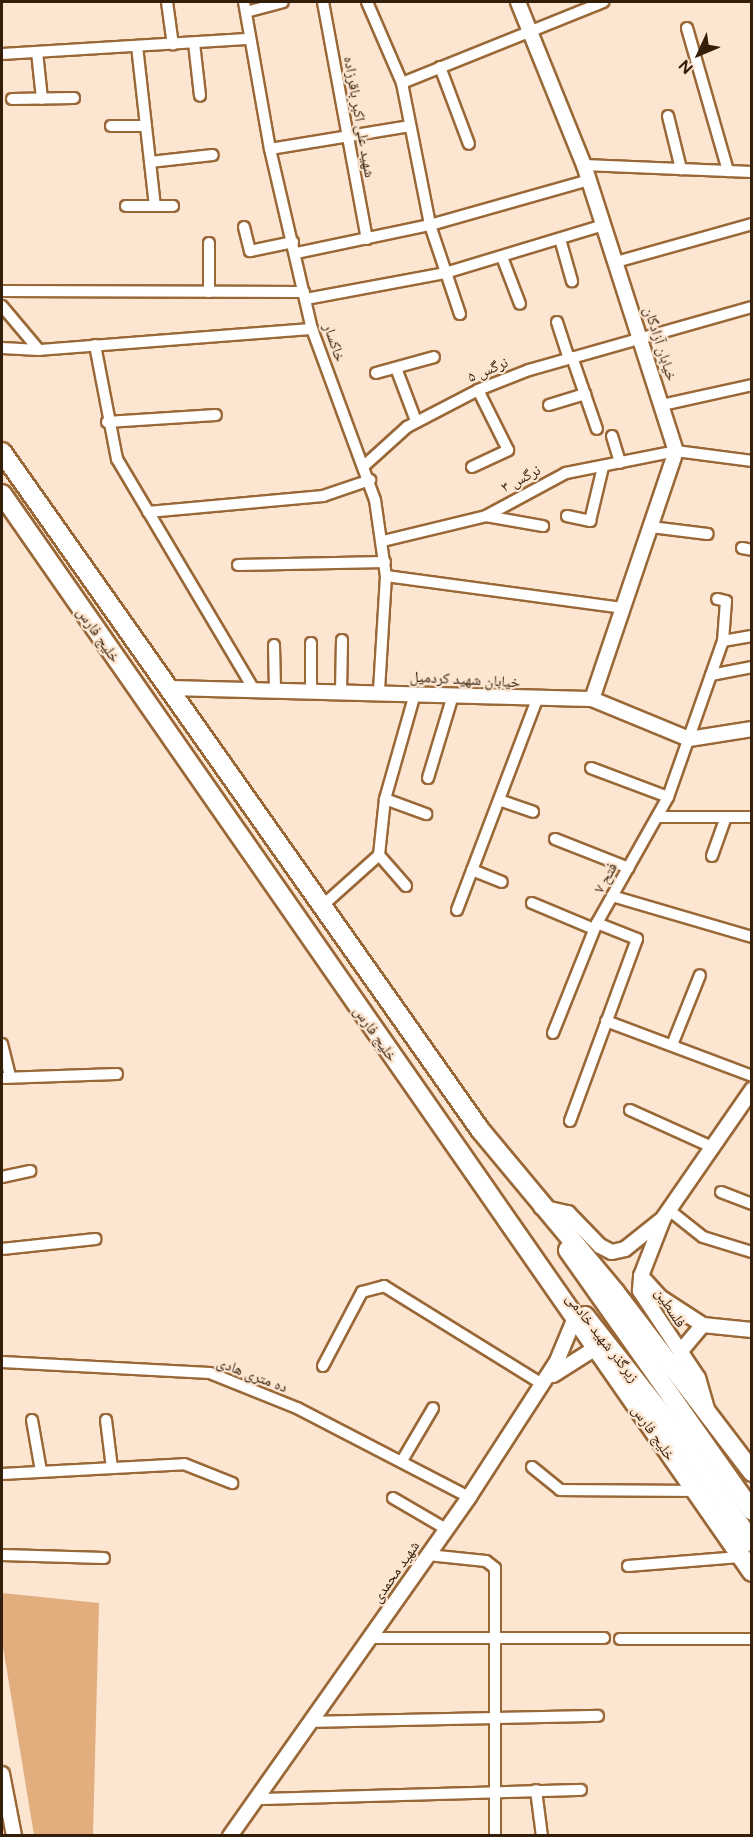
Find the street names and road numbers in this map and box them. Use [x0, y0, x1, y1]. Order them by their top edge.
street label: شهید علی اکبر باقرزاده [339, 55, 379, 179]
street label: خیابان آزادگان [640, 305, 680, 383]
street label: خاکسار [319, 322, 349, 364]
street label: نرگس ۵ [465, 353, 511, 387]
street label: نرگس ۳ [498, 461, 544, 497]
street label: خلیج فارس [72, 604, 124, 666]
street label: خیابان شهید کردمیل [409, 668, 521, 692]
street label: فتح ۷ [590, 860, 622, 896]
street label: خلیج فارس [349, 1003, 401, 1065]
street label: فلسطین [651, 1285, 689, 1331]
street label: زیرگذر شهید خادمی [562, 1290, 642, 1386]
street label: ده متری هادی [214, 1353, 290, 1397]
street label: خلیج فارس [627, 1402, 679, 1464]
street label: شهید محمدی [368, 1538, 424, 1606]

